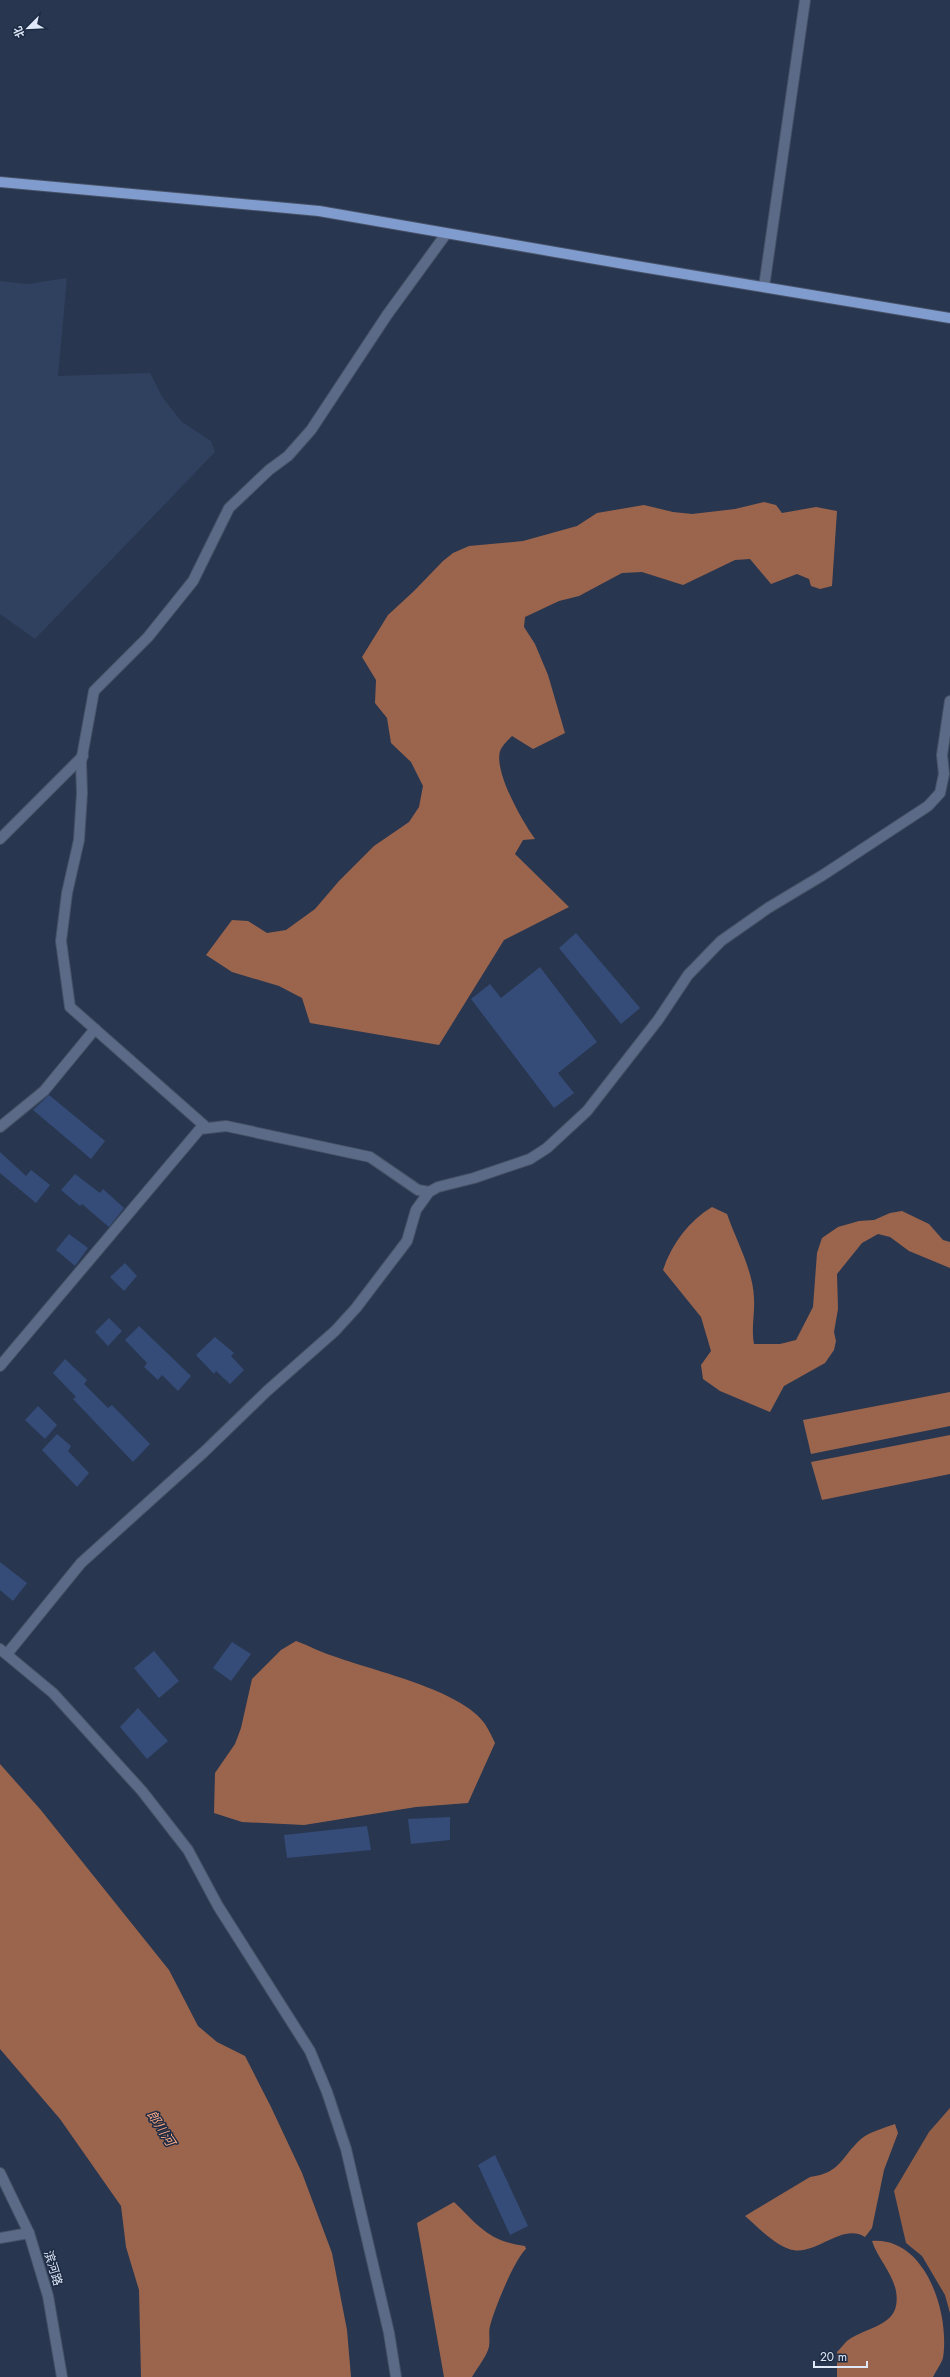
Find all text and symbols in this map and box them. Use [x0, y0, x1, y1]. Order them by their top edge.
north arrow [8, 8, 48, 48]
text: 北 [9, 24, 28, 40]
water label: 郎川河 [142, 2106, 181, 2152]
street label: 滨河路 [39, 2248, 67, 2288]
scale bar [814, 2343, 867, 2369]
text: 20 m [820, 2348, 847, 2366]

